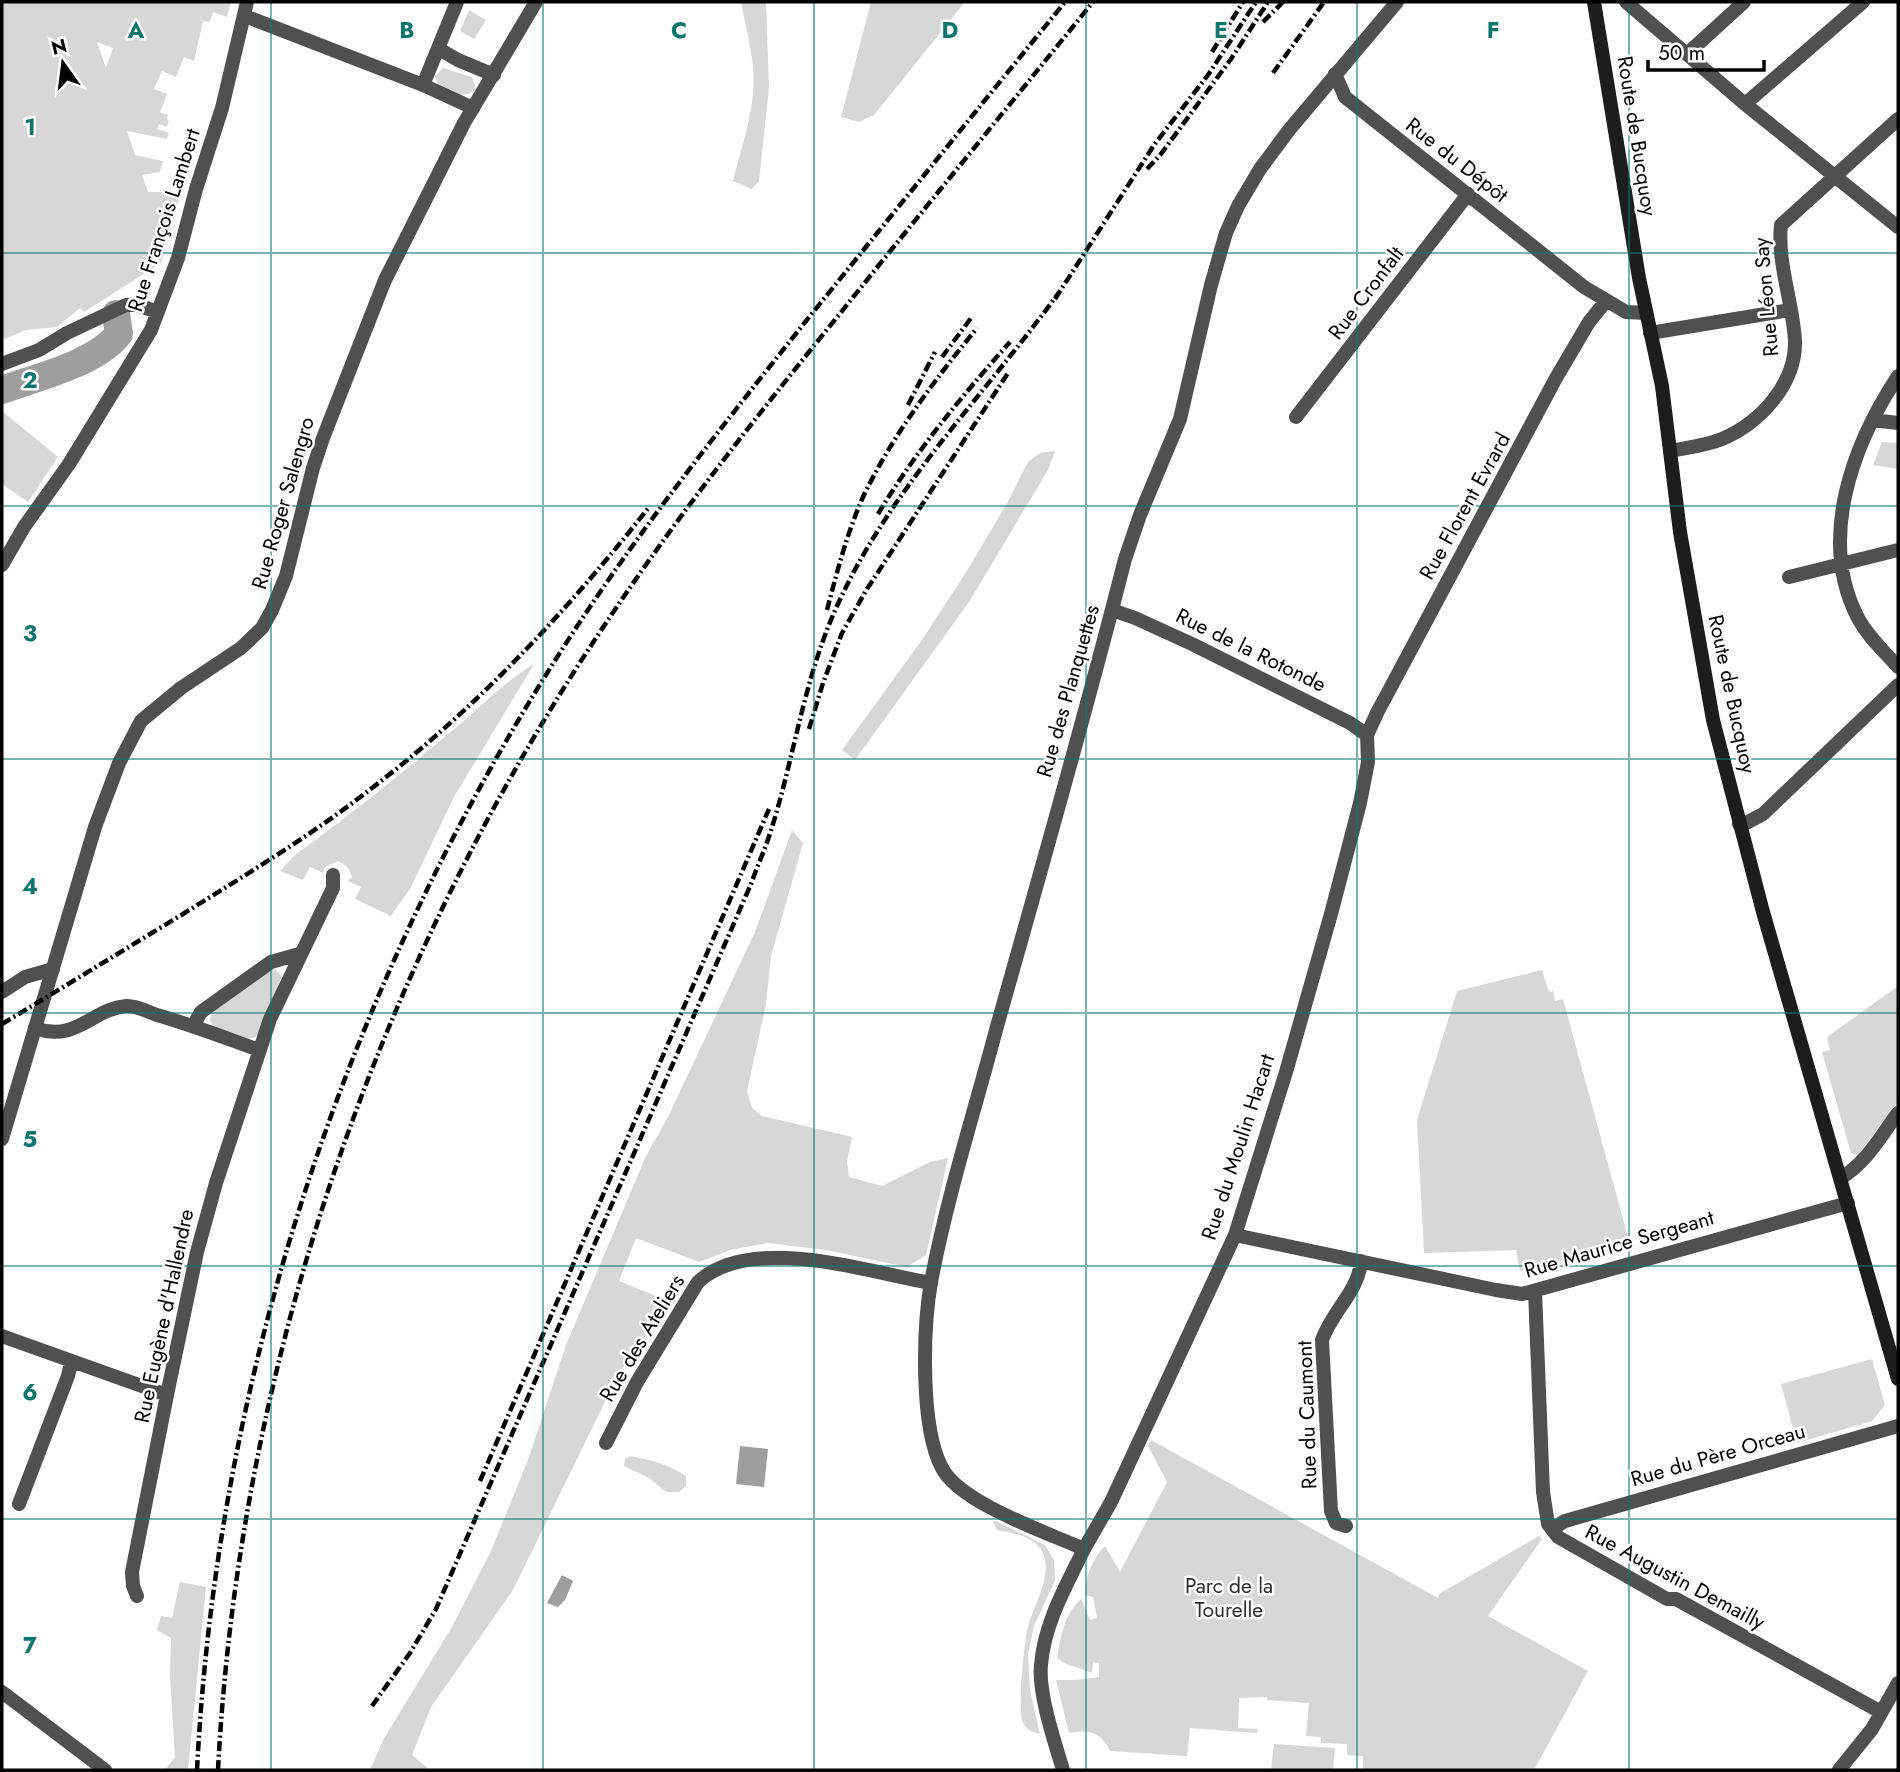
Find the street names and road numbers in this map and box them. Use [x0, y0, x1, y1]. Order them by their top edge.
street label: Route de Bucquoy [1610, 54, 1665, 219]
street label: Rue du Dépôt [1399, 110, 1515, 210]
street label: Rue François Lambert [120, 125, 208, 315]
street label: Rue Léon Say [1746, 235, 1786, 358]
street label: Rue Cronfalt [1321, 240, 1411, 346]
street label: Rue Roger Salengro [244, 413, 322, 593]
street label: Rue Florent Evrard [1412, 427, 1518, 585]
street label: Rue des Planquettes [1029, 601, 1107, 781]
street label: Rue de la Rotonde [1171, 601, 1331, 699]
street label: Route de Bucquoy [1701, 612, 1764, 777]
street label: Rue du Moulin Hacart [1194, 1050, 1282, 1244]
street label: Rue Maurice Sergeant [1521, 1203, 1717, 1285]
street label: Rue Eugène d'Hallendre [127, 1206, 201, 1426]
street label: Rue des Ateliers [592, 1269, 692, 1407]
street label: Rue du Caumont [1289, 1340, 1325, 1490]
street label: Rue du Père Orceau [1627, 1416, 1809, 1494]
street label: Rue Augustin Demailly [1580, 1517, 1771, 1637]

